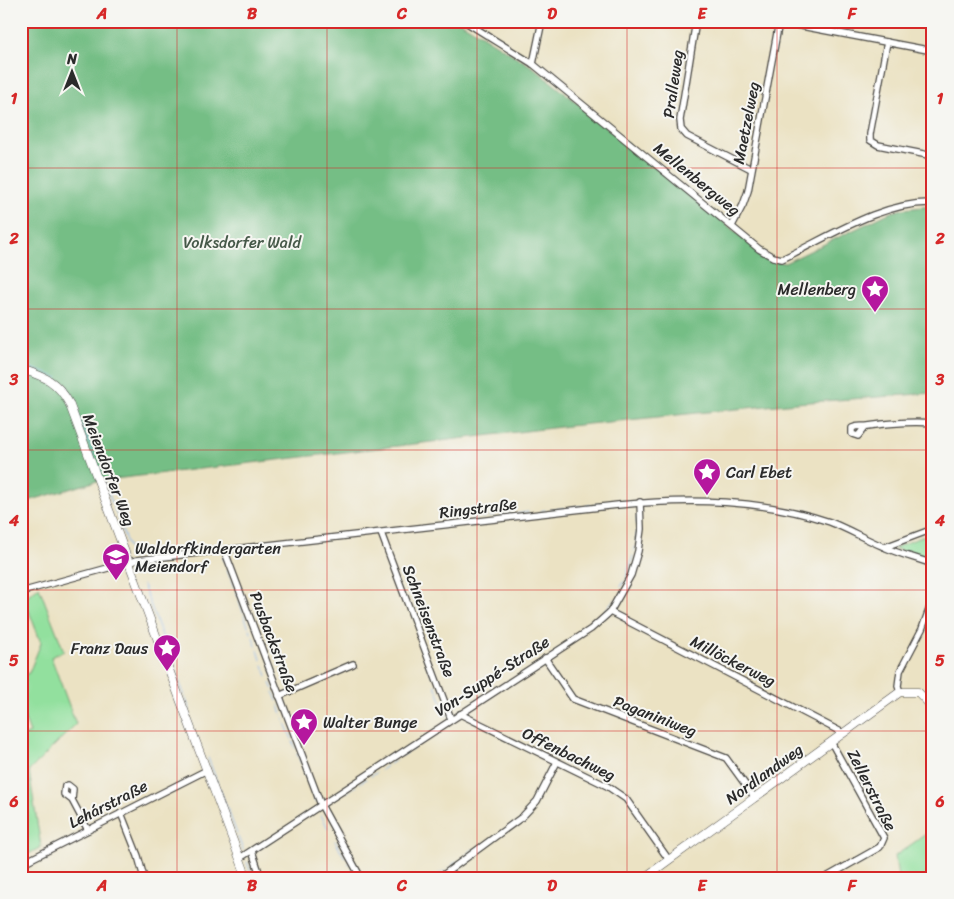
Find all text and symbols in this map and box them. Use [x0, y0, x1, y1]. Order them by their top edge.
text: A [96, 0, 107, 28]
text: B [247, 0, 258, 28]
text: C [396, 0, 408, 28]
text: D [547, 0, 557, 28]
text: E [698, 0, 708, 28]
text: F [847, 0, 858, 28]
text: N [66, 47, 77, 72]
north arrow [48, 48, 98, 98]
street label: Pralleweg [654, 48, 692, 120]
street label: Maetzelweg [724, 79, 768, 167]
text: 1 [11, 84, 18, 113]
text: 1 [937, 84, 944, 113]
street label: Mellenbergweg [647, 134, 747, 224]
text: 2 [8, 224, 19, 253]
text: 2 [934, 224, 945, 253]
park label: Volksdorfer Wald [183, 228, 302, 257]
place icon: Mellenberg [860, 274, 890, 313]
place label: Mellenberg [778, 275, 856, 304]
text: 3 [9, 365, 19, 394]
text: 3 [935, 365, 945, 394]
street label: Meiendorfer Weg [74, 409, 144, 531]
place icon: Carl Ebet [692, 457, 722, 496]
place label: Carl Ebet [726, 458, 792, 487]
street label: Ringstraße [438, 489, 519, 527]
text: 4 [8, 506, 19, 535]
text: 4 [934, 506, 945, 535]
place label: Waldorfkindergarten Meiendorf [135, 534, 281, 581]
school or university icon: Waldorfkindergarten Meiendorf [101, 542, 131, 581]
street label: Schneisenstraße [394, 560, 464, 682]
street label: Pusbackstraße [241, 587, 307, 697]
street label: Millöckerweg [685, 627, 781, 695]
street label: Von-Suppé-Straße [428, 628, 556, 724]
place icon: Franz Daus [152, 633, 182, 672]
place label: Franz Daus [71, 634, 149, 663]
text: 5 [9, 646, 19, 675]
text: 5 [935, 646, 945, 675]
street label: Paganiniweg [609, 687, 701, 745]
place icon: Walter Bunge [289, 707, 319, 746]
place label: Walter Bunge [323, 708, 417, 737]
street label: Offenbachweg [517, 719, 621, 789]
street label: Nordlandweg [719, 736, 809, 812]
street label: Zellerstraße [839, 744, 905, 836]
street label: Lehárstraße [63, 772, 153, 836]
text: 6 [8, 787, 19, 816]
text: 6 [934, 787, 945, 816]
text: A [96, 871, 107, 899]
text: B [247, 871, 258, 899]
text: C [396, 871, 408, 899]
text: D [547, 871, 557, 899]
text: E [698, 871, 708, 899]
text: F [847, 871, 858, 899]

